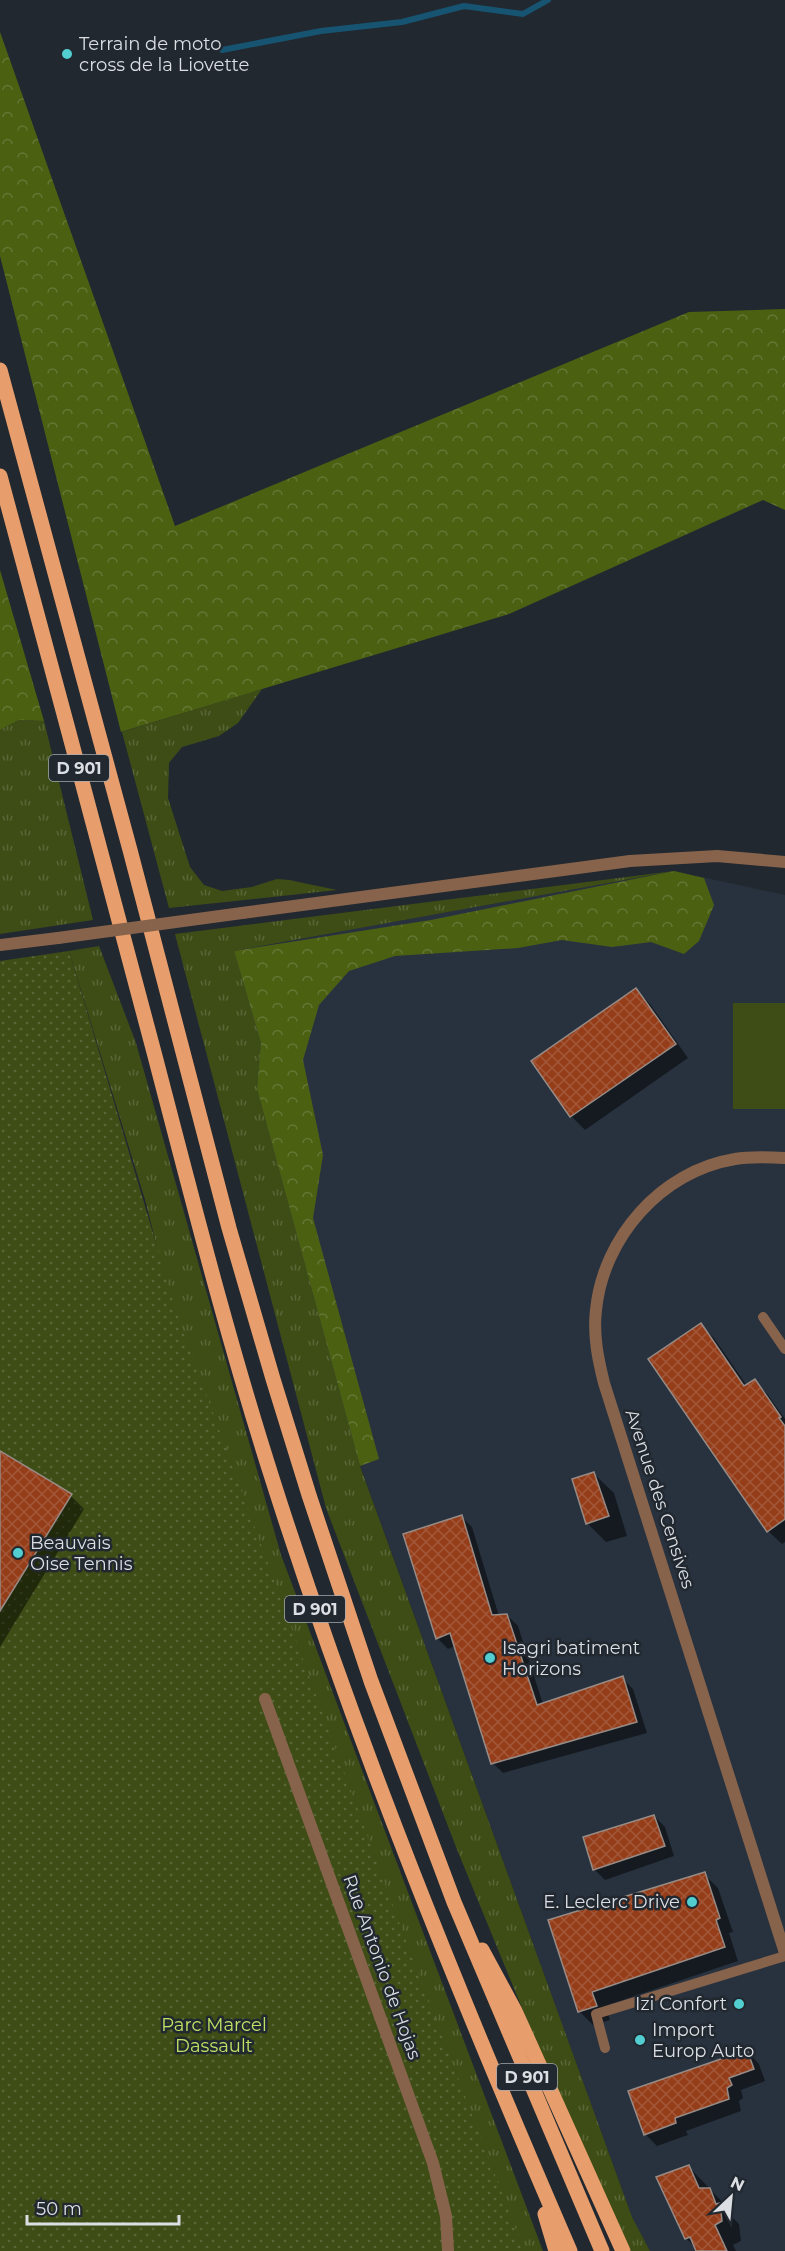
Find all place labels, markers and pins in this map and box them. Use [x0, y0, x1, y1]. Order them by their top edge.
place label: Terrain de moto cross de la Liovette [79, 33, 250, 76]
marker: Terrain de moto cross de la Liovette [60, 47, 74, 61]
place label: Beauvais Oise Tennis [30, 1532, 133, 1575]
marker: Beauvais Oise Tennis [11, 1546, 25, 1560]
place label: Isagri batiment Horizons [502, 1637, 640, 1680]
marker: Isagri batiment Horizons [483, 1651, 497, 1665]
place label: E. Leclerc Drive [543, 1891, 680, 1913]
marker: E. Leclerc Drive [685, 1895, 699, 1909]
place label: Izi Confort [635, 1993, 727, 2015]
marker: Izi Confort [732, 1997, 746, 2011]
place label: Import Europ Auto [652, 2019, 754, 2062]
marker: Import Europ Auto [633, 2033, 647, 2047]

